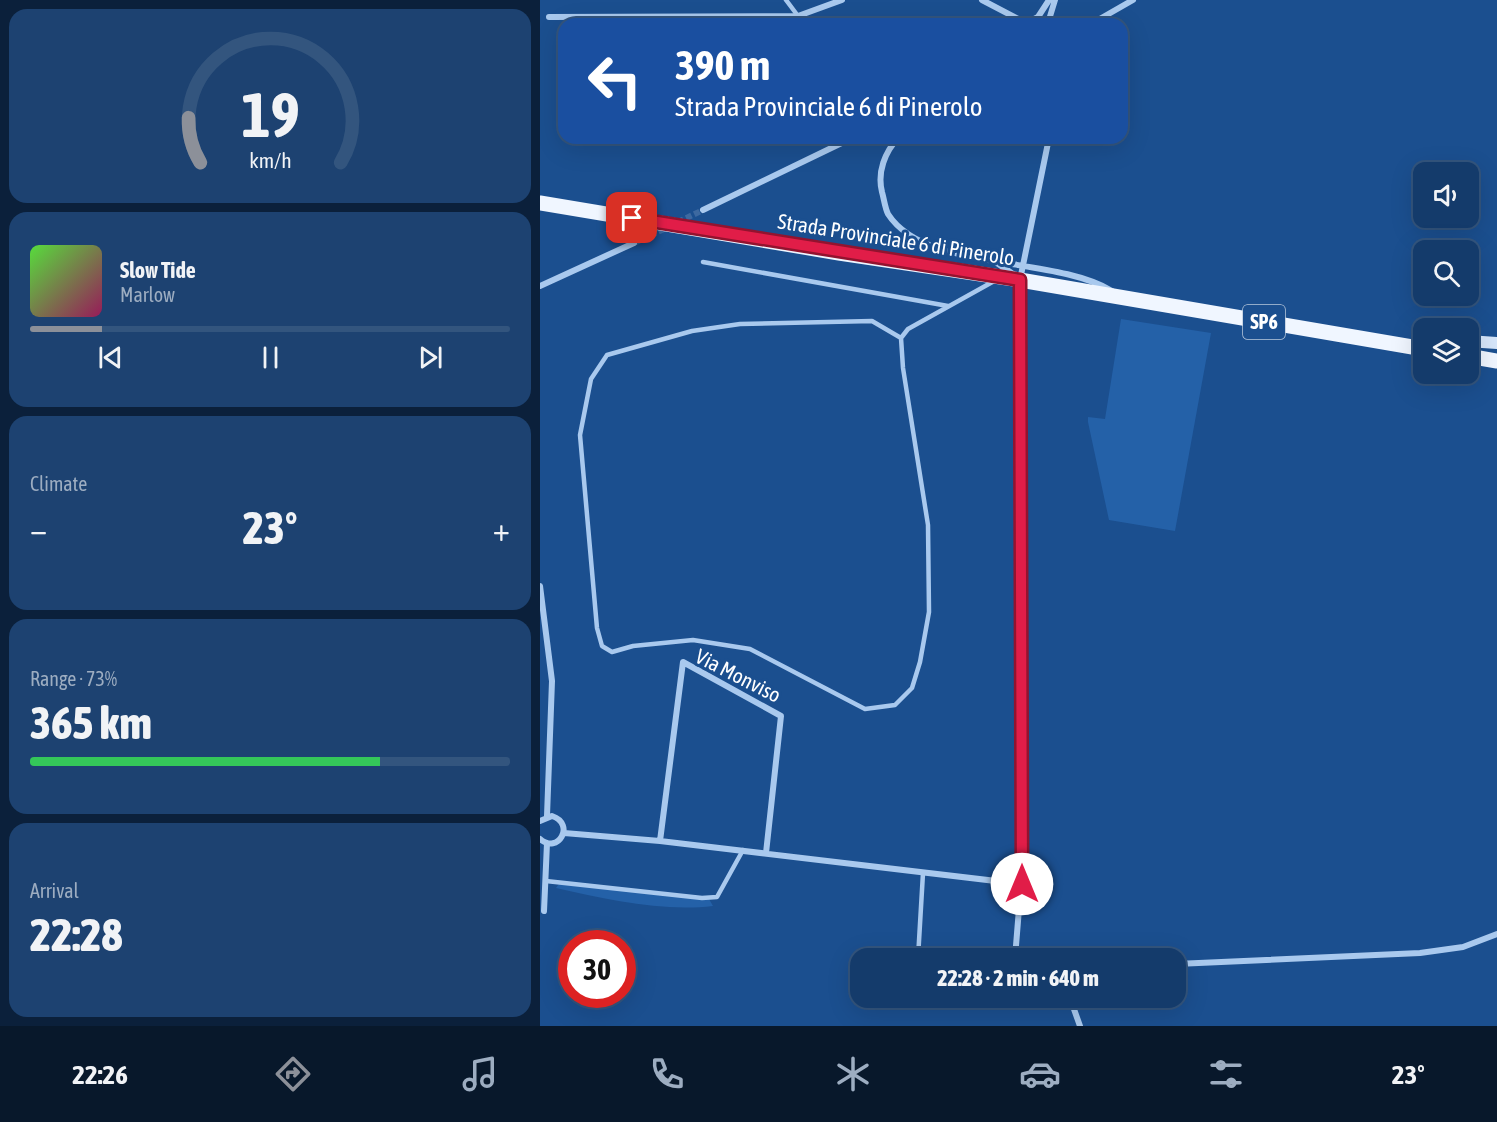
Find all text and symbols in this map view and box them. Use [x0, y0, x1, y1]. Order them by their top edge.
text: 390 m [675, 41, 770, 89]
icon: left [576, 42, 654, 120]
text: 19 [241, 79, 299, 150]
text: Strada Provinciale 6 di Pinerolo [675, 91, 982, 122]
text: km/h [249, 149, 291, 174]
map controls [1413, 162, 1479, 384]
button: sound [1413, 162, 1479, 228]
pin [606, 192, 657, 243]
icon: arrive [615, 201, 648, 234]
street label: Strada Provinciale 6 di Pinerolo [776, 208, 1016, 270]
button: search [1413, 240, 1479, 306]
text: Slow Tide [120, 257, 196, 283]
text: Marlow [120, 283, 175, 306]
road number: SP6 [1243, 305, 1285, 339]
button: layers [1413, 318, 1479, 384]
icon: previous [94, 341, 127, 374]
icon: pause [254, 341, 287, 374]
icon: next [414, 341, 447, 374]
text: Climate [30, 472, 87, 495]
text: 23° [243, 502, 297, 554]
text: − [30, 510, 47, 548]
text: + [493, 510, 510, 548]
street label: Via Monviso [692, 643, 785, 707]
text: Range · 73% [30, 667, 117, 690]
text: 365 km [30, 697, 152, 749]
position arrow [990, 852, 1054, 916]
text: Arrival [30, 879, 79, 902]
text: 22:28 [30, 909, 123, 961]
speed limit sign: 30 [558, 930, 636, 1008]
text: 22:28 · 2 min · 640 m [937, 965, 1099, 991]
icon: directions [272, 1053, 314, 1095]
icon: music [459, 1053, 501, 1095]
icon: phone [646, 1053, 688, 1095]
icon: climate [832, 1053, 874, 1095]
icon: car [1019, 1053, 1061, 1095]
icon: filters [1205, 1053, 1247, 1095]
text: 22:26 [72, 1059, 128, 1090]
text: 23° [1392, 1059, 1425, 1090]

